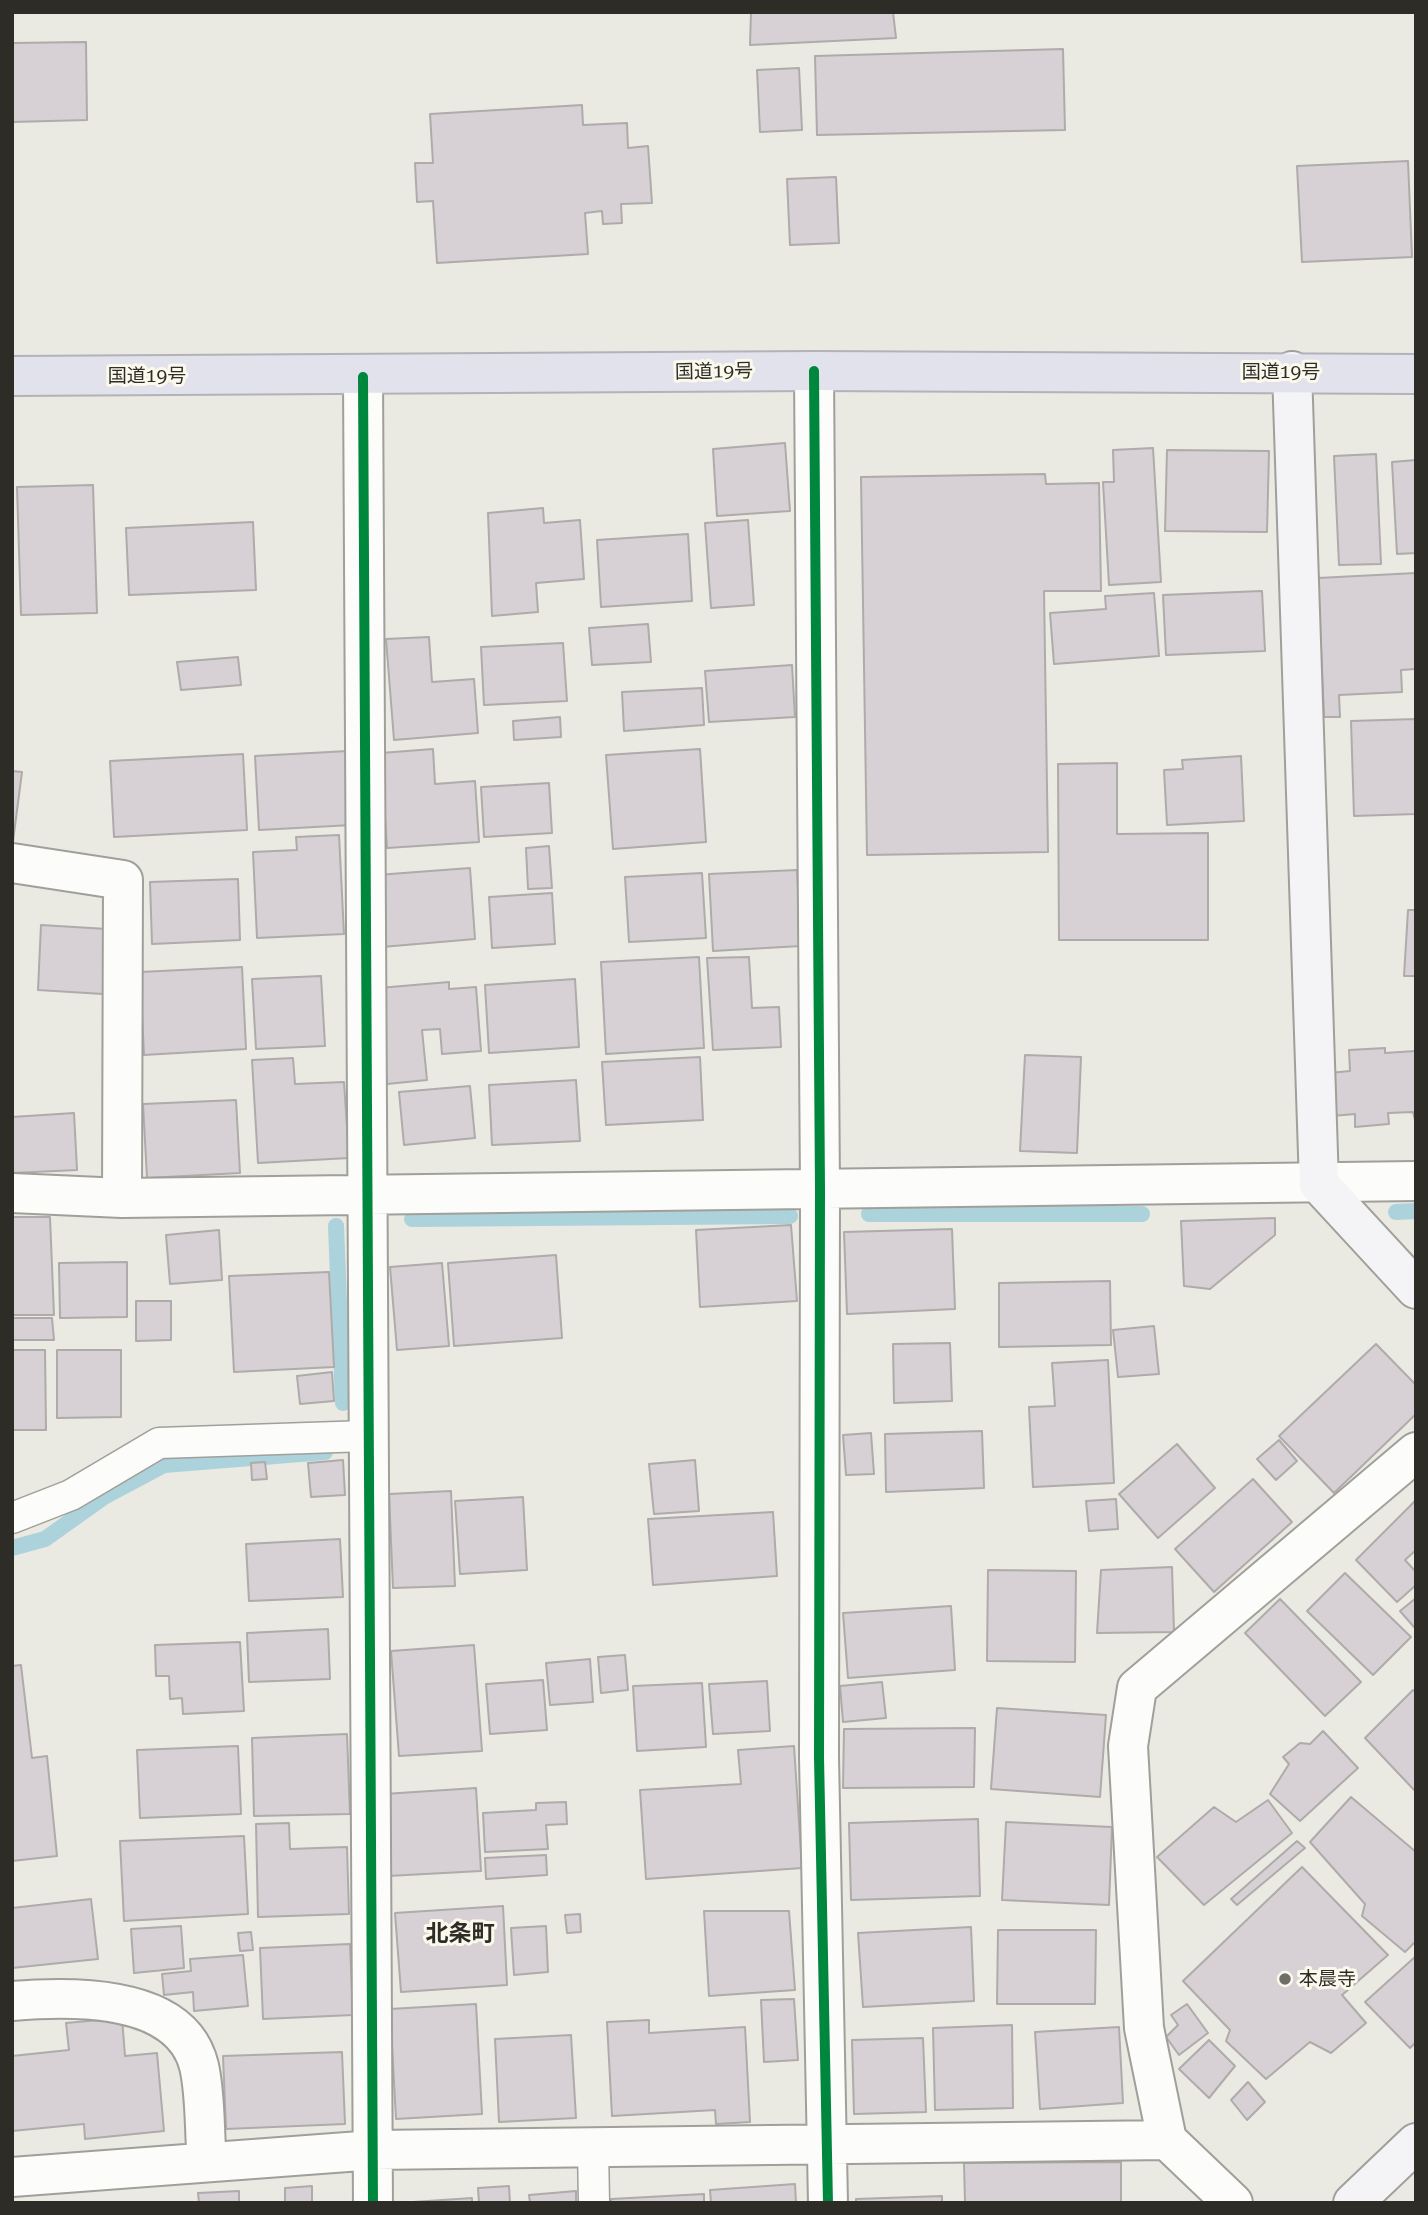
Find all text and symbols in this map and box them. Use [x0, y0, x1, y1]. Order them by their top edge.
street label: 国道19号 [675, 360, 753, 384]
street label: 国道19号 [1242, 361, 1320, 383]
street label: 国道19号 [108, 365, 186, 387]
district label: 北条町 [426, 1920, 494, 1948]
place label: 本晨寺 [1299, 1968, 1356, 1990]
marker: 本晨寺 [1277, 1971, 1293, 1987]

